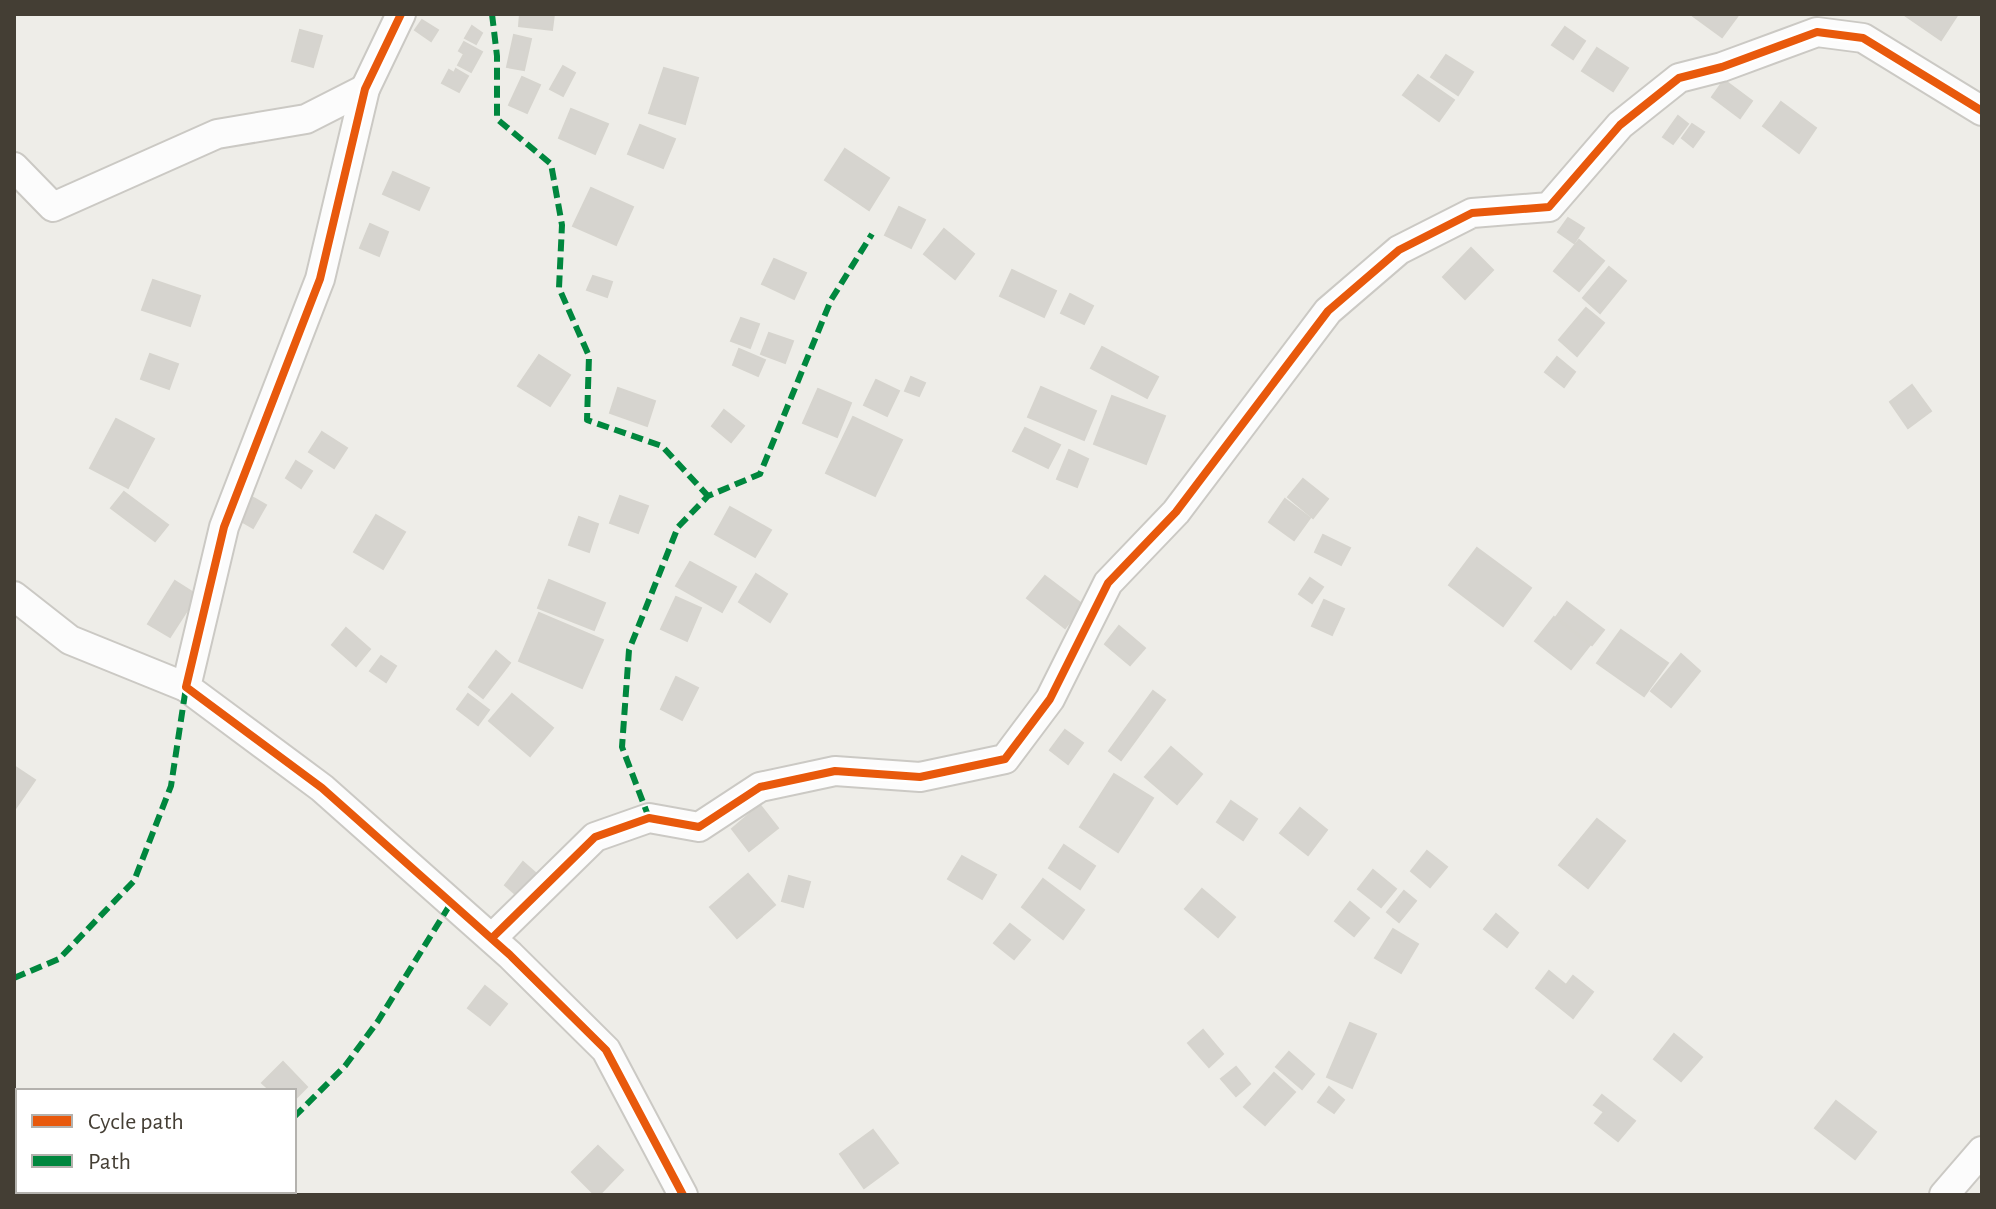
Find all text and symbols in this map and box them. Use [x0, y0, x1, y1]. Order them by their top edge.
legend [16, 1089, 296, 1193]
text: Cycle path [88, 1110, 184, 1134]
text: Path [88, 1150, 131, 1174]

